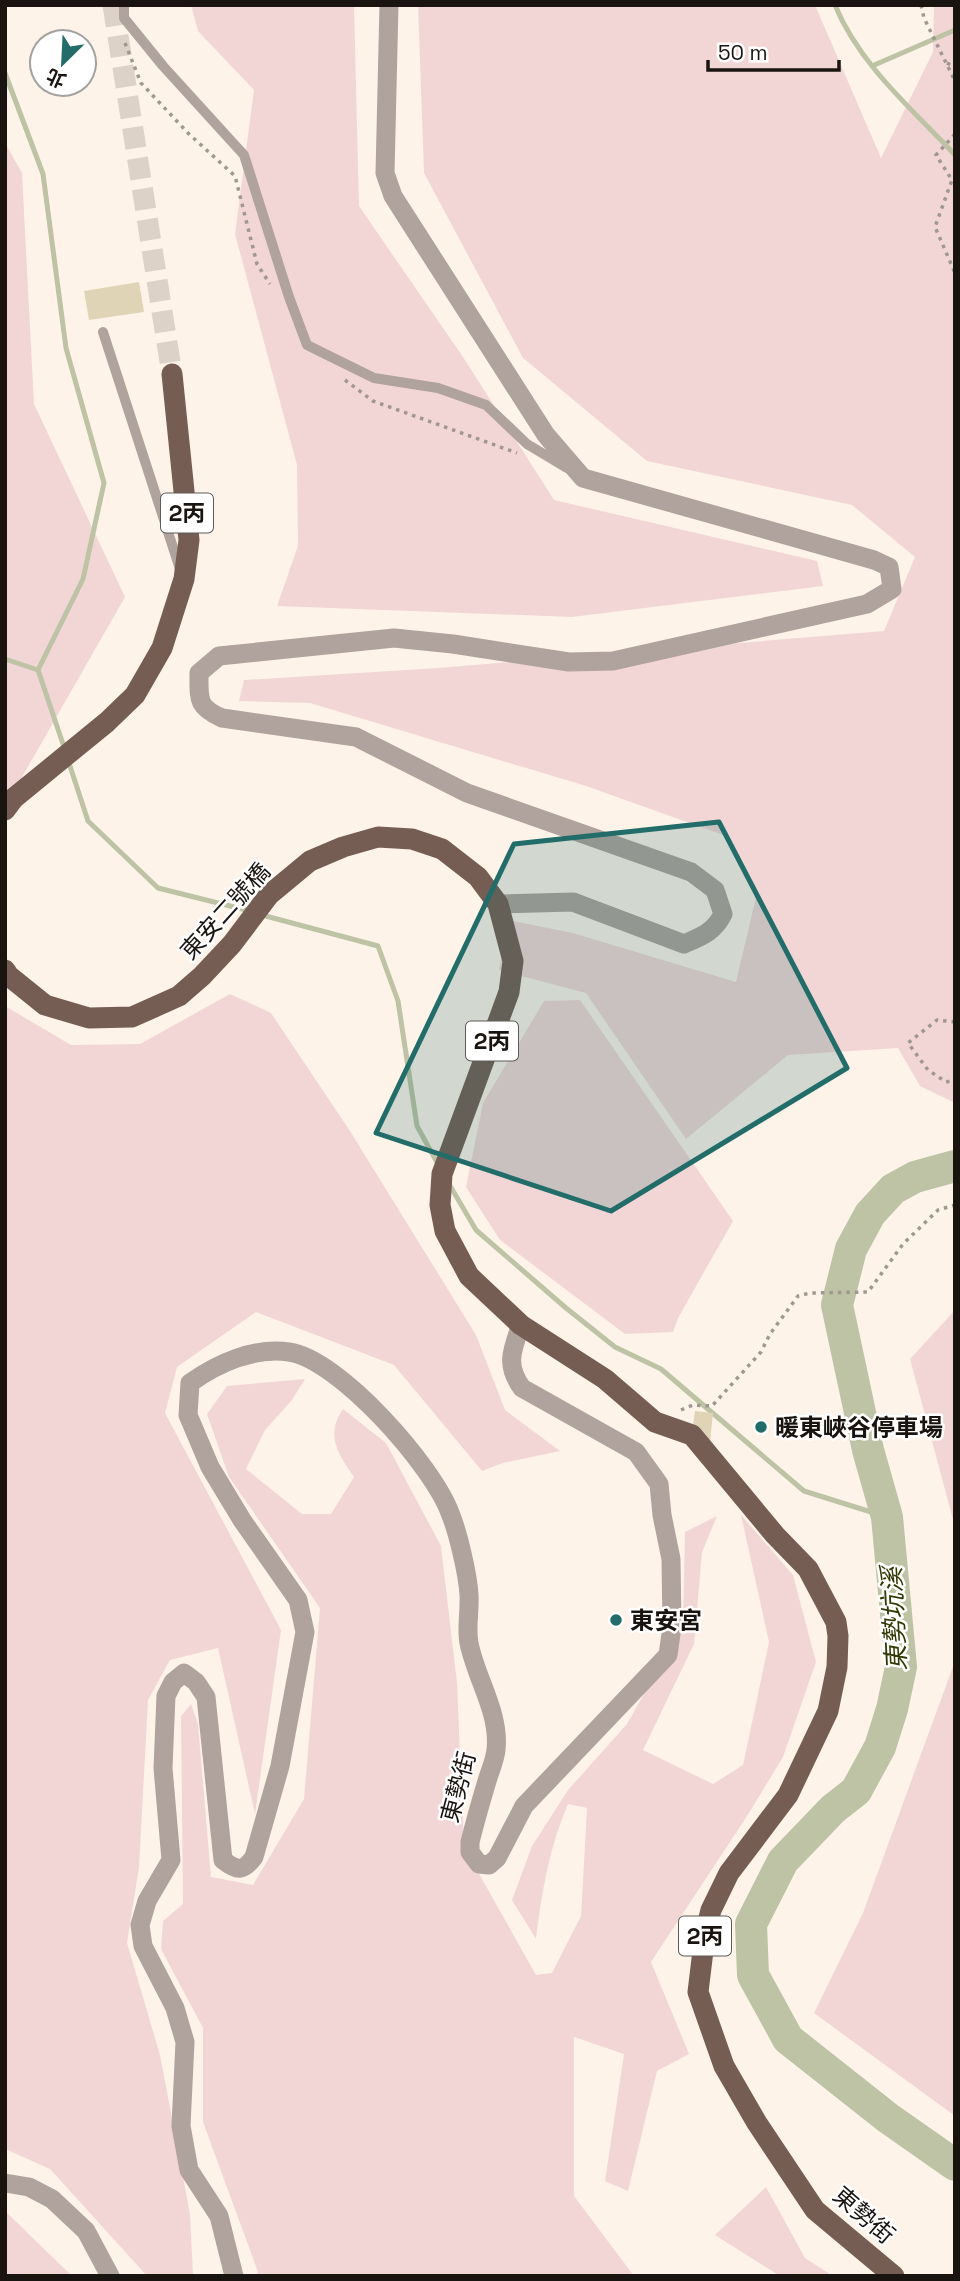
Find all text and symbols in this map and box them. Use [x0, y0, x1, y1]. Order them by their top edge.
north arrow [28, 28, 98, 98]
scale bar [708, 28, 839, 72]
text: 50 m [718, 39, 768, 66]
text: 北 [43, 63, 70, 93]
road number: 2丙 [161, 494, 213, 533]
street label: 東安二號橋 [173, 856, 277, 966]
road number: 2丙 [466, 1022, 518, 1060]
place label: 暖東峽谷停車場 [775, 1412, 943, 1443]
marker: 暖東峽谷停車場 [753, 1419, 769, 1435]
water label: 東勢坑溪 [874, 1562, 914, 1672]
place label: 東安宮 [630, 1605, 702, 1636]
marker: 東安宮 [608, 1612, 624, 1628]
street label: 東勢街 [434, 1748, 482, 1826]
road number: 2丙 [679, 1916, 731, 1955]
street label: 東勢街 [827, 2180, 901, 2250]

